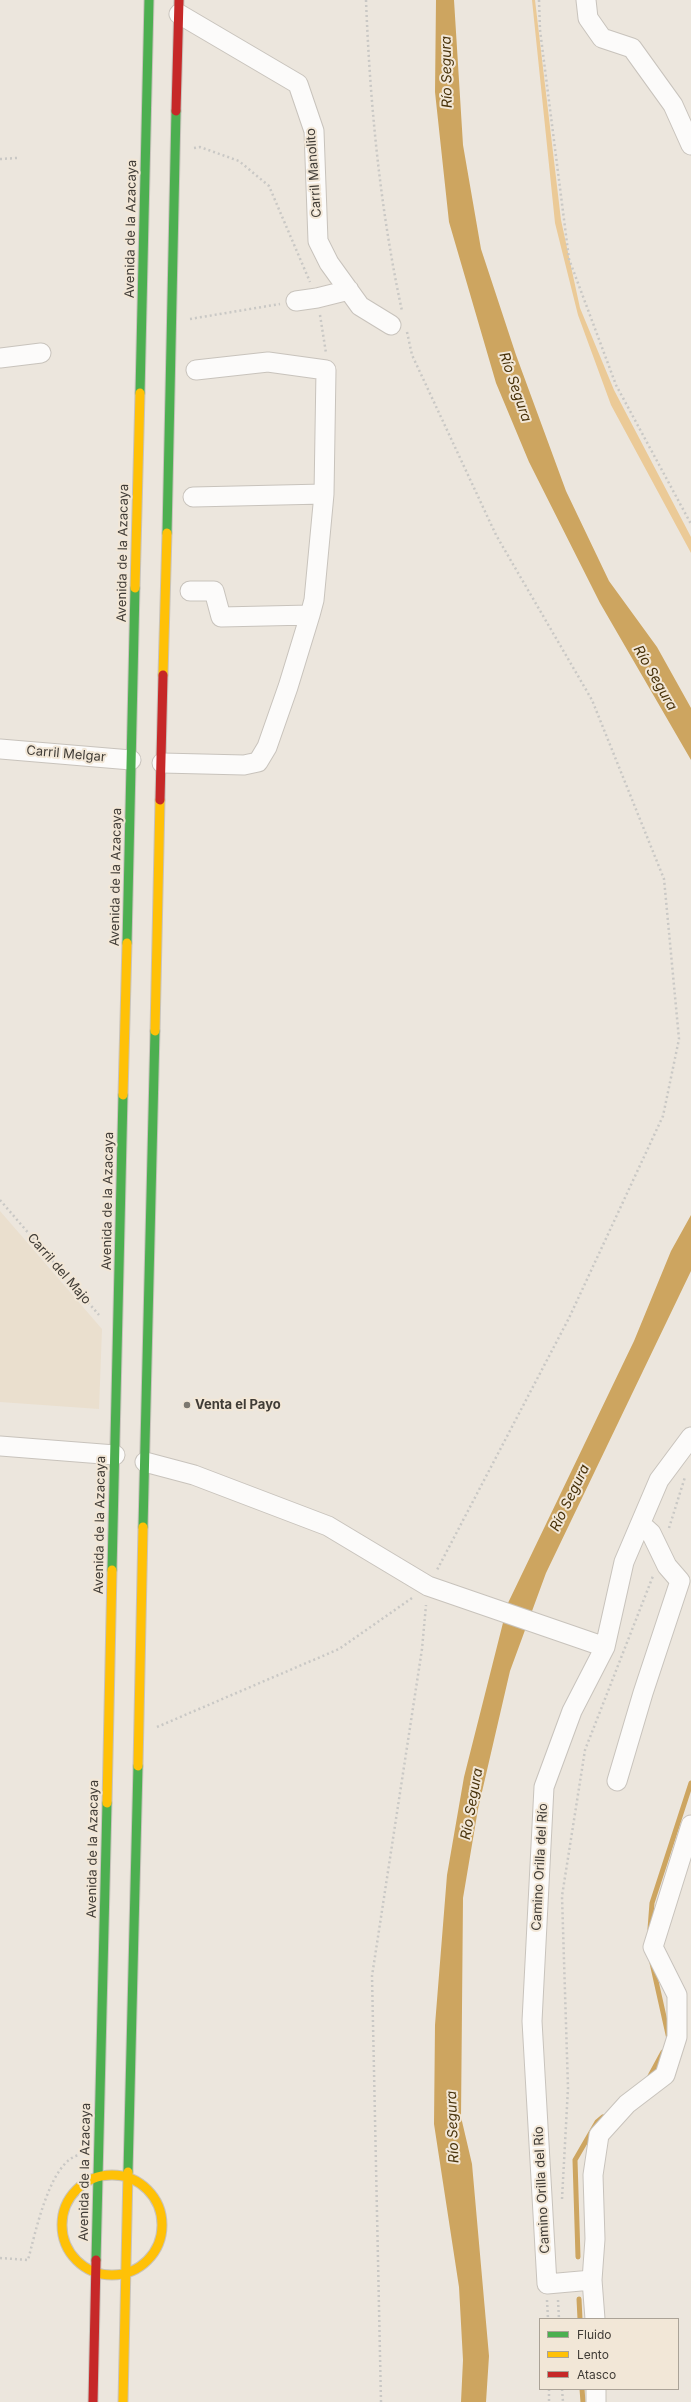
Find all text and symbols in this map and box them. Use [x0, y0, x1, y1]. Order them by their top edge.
water label: Río Segura [438, 36, 456, 108]
street label: Carril Manolito [303, 128, 325, 218]
street label: Avenida de la Azacaya [122, 160, 140, 298]
water label: Río Segura [495, 350, 535, 424]
street label: Avenida de la Azacaya [114, 484, 132, 622]
water label: Río Segura [630, 643, 680, 713]
street label: Carril Melgar [26, 743, 106, 765]
street label: Avenida de la Azacaya [107, 808, 125, 946]
street label: Avenida de la Azacaya [99, 1132, 117, 1270]
street label: Carril del Majo [24, 1230, 94, 1308]
place label: Venta el Payo [195, 1397, 281, 1413]
marker: Venta el Payo [182, 1400, 192, 1410]
street label: Avenida de la Azacaya [91, 1456, 109, 1594]
water label: Río Segura [547, 1462, 593, 1534]
water label: Río Segura [457, 1767, 487, 1841]
street label: Avenida de la Azacaya [84, 1780, 102, 1918]
street label: Camino Orilla del Río [529, 1803, 551, 1931]
water label: Río Segura [443, 2091, 463, 2163]
street label: Avenida de la Azacaya [76, 2103, 94, 2241]
street label: Camino Orilla del Río [531, 2126, 553, 2254]
legend [539, 2318, 679, 2390]
text: Fluido [577, 2327, 612, 2342]
text: Lento [577, 2347, 609, 2362]
text: Atasco [577, 2367, 616, 2382]

